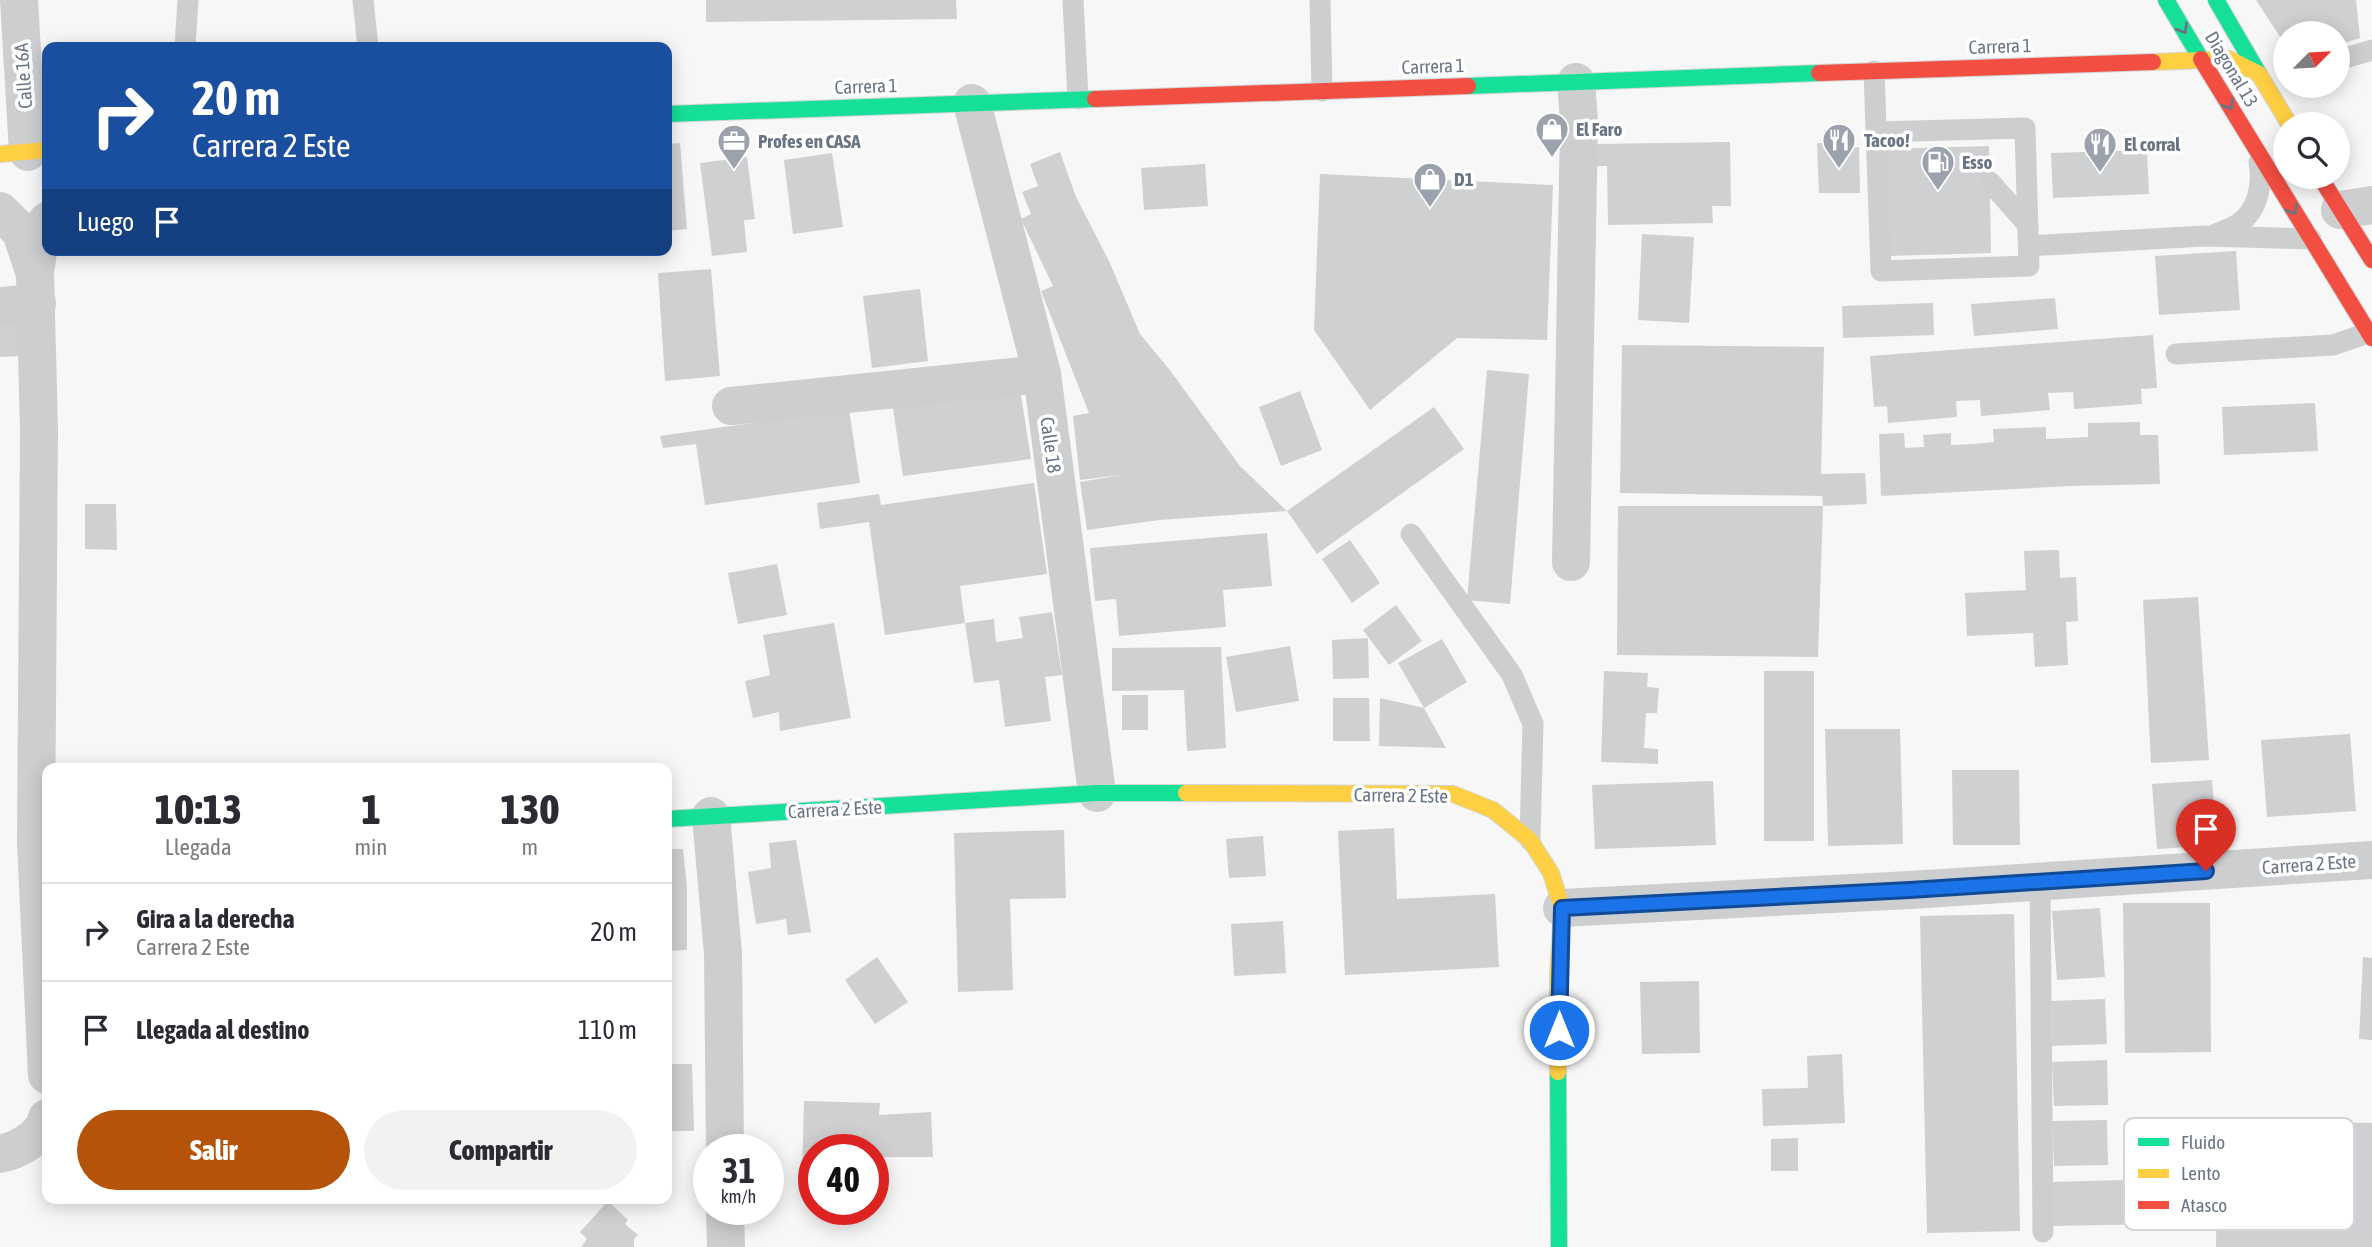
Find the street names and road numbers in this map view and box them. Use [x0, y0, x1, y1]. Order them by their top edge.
street label: Diagonal 13 [2201, 27, 2263, 111]
street label: Carrera 1 [1968, 34, 2032, 58]
street label: Calle 16A [10, 42, 36, 110]
street label: Carrera 1 [1401, 54, 1465, 78]
street label: Carrera 1 [834, 74, 898, 98]
street label: Calle 18 [1036, 416, 1066, 475]
street label: Carrera 2 Este [1354, 783, 1448, 807]
street label: Carrera 2 Este [787, 796, 883, 822]
street label: Carrera 2 Este [2261, 850, 2357, 878]

